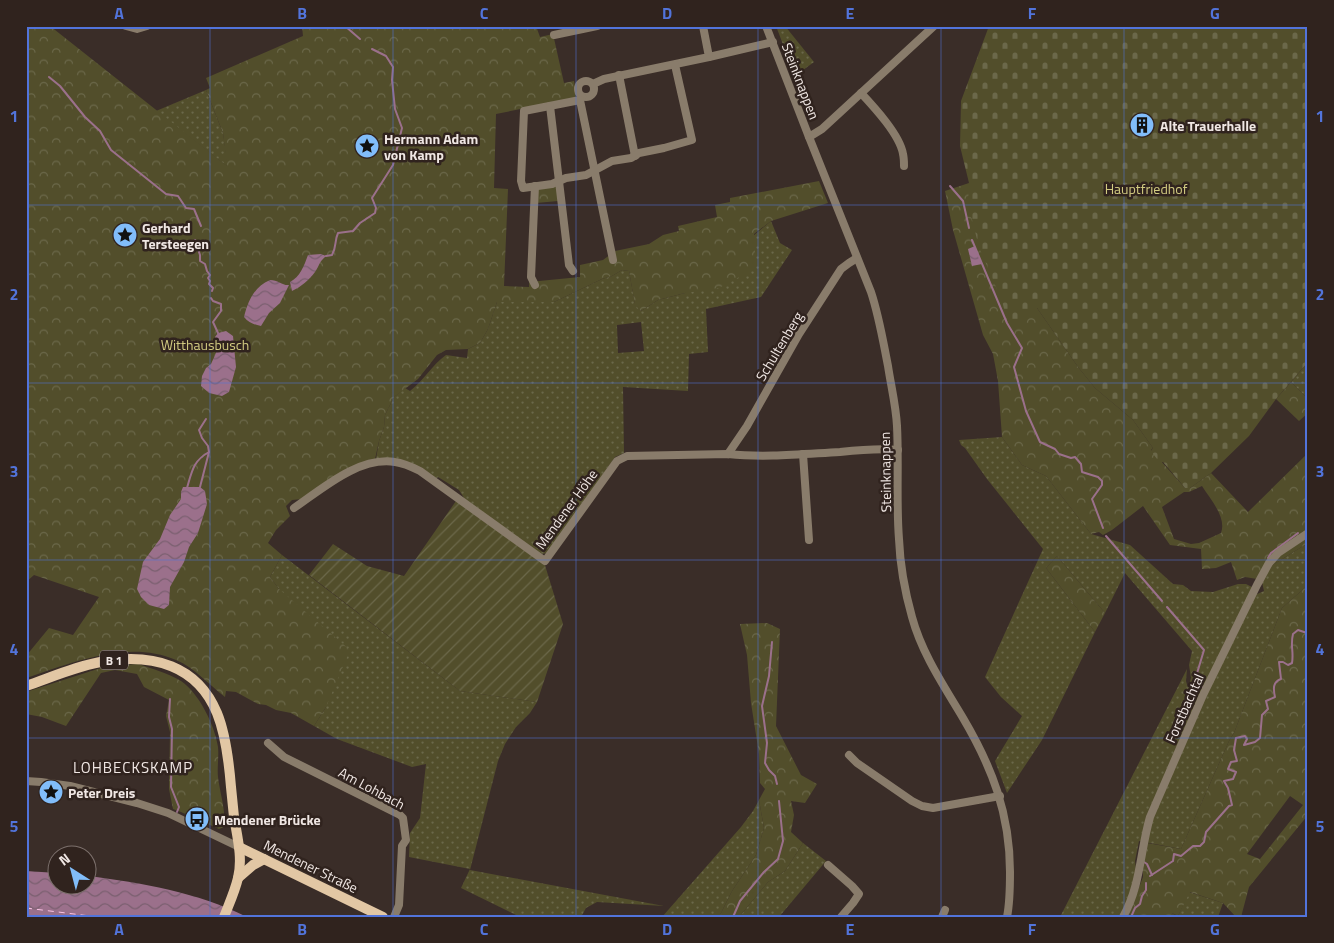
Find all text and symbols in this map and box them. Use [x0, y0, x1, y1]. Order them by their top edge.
text: A [114, 1, 124, 25]
text: B [297, 1, 307, 25]
text: C [480, 1, 489, 25]
text: D [662, 1, 672, 25]
text: E [846, 1, 855, 25]
text: F [1028, 1, 1037, 25]
text: G [1210, 1, 1220, 25]
street label: Steinknappen [777, 40, 825, 122]
text: 1 [10, 104, 18, 128]
text: 1 [1316, 104, 1324, 128]
building icon: Alte Trauerhalle [1129, 112, 1155, 138]
place label: Alte Trauerhalle [1160, 115, 1256, 136]
place label: Hermann Adam von Kamp [384, 128, 478, 165]
place icon: Hermann Adam von Kamp [354, 133, 380, 159]
park label: Hauptfriedhof [1105, 178, 1188, 199]
place label: Gerhard Tersteegen [142, 217, 209, 254]
place icon: Gerhard Tersteegen [112, 222, 138, 248]
text: 2 [10, 282, 18, 306]
text: 2 [1316, 282, 1324, 306]
street label: Schultenberg [750, 307, 808, 385]
park label: Witthausbusch [161, 334, 249, 355]
street label: Steinknappen [874, 432, 896, 512]
text: 3 [10, 459, 18, 483]
text: 3 [1316, 459, 1324, 483]
street label: Mendener Höhe [530, 465, 602, 553]
text: 4 [10, 637, 19, 661]
text: 4 [1316, 637, 1325, 661]
road number: B 1 [100, 650, 128, 670]
street label: Forstbachtal [1159, 670, 1209, 746]
district label: LOHBECKSKAMP [73, 756, 193, 779]
street label: Am Lohbach [335, 762, 409, 814]
place icon: Peter Dreis [38, 779, 64, 805]
place label: Peter Dreis [68, 782, 136, 803]
bus stop icon: Mendener Brücke [184, 806, 210, 832]
place label: Mendener Brücke [214, 809, 321, 830]
text: 5 [10, 814, 19, 838]
text: 5 [1316, 814, 1325, 838]
street label: Mendener Straße [260, 834, 362, 898]
north arrow [48, 846, 98, 896]
text: N [54, 848, 74, 870]
text: A [114, 917, 124, 941]
text: B [297, 917, 307, 941]
text: C [480, 917, 489, 941]
text: D [662, 917, 672, 941]
text: E [846, 917, 855, 941]
text: F [1028, 917, 1037, 941]
text: G [1210, 917, 1220, 941]

